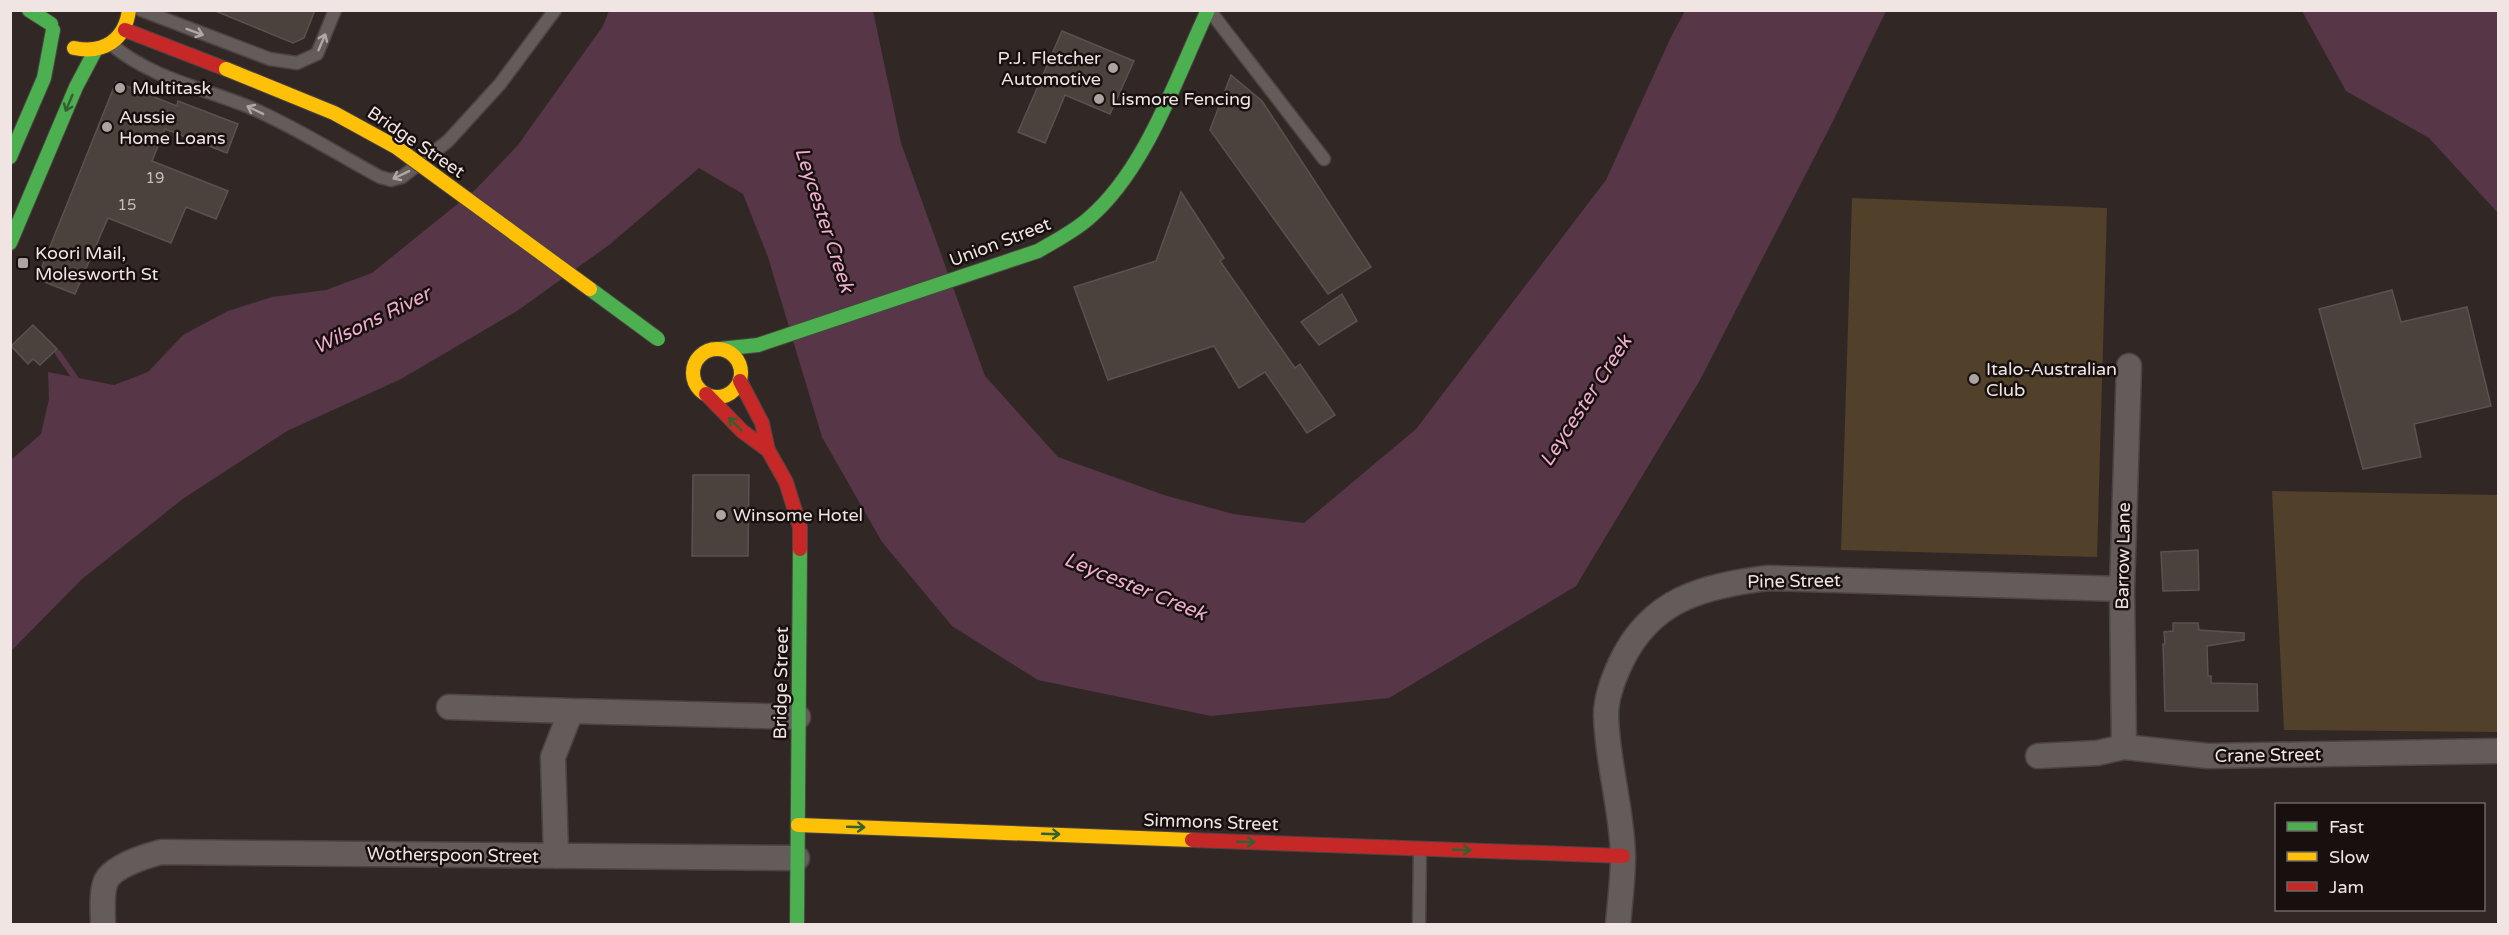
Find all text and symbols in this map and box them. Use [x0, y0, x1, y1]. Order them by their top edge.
one-way arrow [186, 27, 204, 38]
one-way arrow [316, 34, 328, 52]
place label: P.J. Fletcher Automotive [997, 47, 1101, 90]
marker: P.J. Fletcher Automotive [1106, 61, 1120, 75]
place label: Multitask [132, 77, 212, 99]
marker: Multitask [113, 81, 127, 95]
place label: Lismore Fencing [1111, 88, 1251, 110]
marker: Lismore Fencing [1092, 92, 1106, 106]
one-way arrow [63, 93, 74, 112]
street label: Bridge Street [363, 101, 469, 183]
one-way arrow [246, 104, 264, 116]
place label: Aussie Home Loans [119, 106, 226, 149]
marker: Aussie Home Loans [100, 120, 114, 134]
water label: Leycester Creek [789, 144, 859, 298]
house number: 19 [146, 169, 164, 187]
one-way arrow [392, 170, 410, 181]
house number: 15 [118, 196, 136, 214]
street label: Union Street [946, 213, 1054, 271]
place label: Koori Mail, Molesworth St [35, 242, 158, 285]
marker: Koori Mail, Molesworth St [16, 256, 30, 270]
water label: Wilsons River [309, 281, 437, 360]
water label: Leycester Creek [1535, 329, 1638, 471]
place label: Italo-Australian Club [1986, 358, 2117, 401]
marker: Italo-Australian Club [1967, 372, 1981, 386]
one-way arrow [728, 417, 743, 431]
street label: Barrow Lane [2111, 502, 2135, 610]
place label: Winsome Hotel [733, 504, 863, 526]
marker: Winsome Hotel [714, 508, 728, 522]
water label: Leycester Creek [1060, 548, 1211, 627]
street label: Pine Street [1747, 569, 1841, 593]
street label: Bridge Street [769, 626, 793, 740]
street label: Crane Street [2214, 743, 2322, 767]
legend [2275, 803, 2485, 911]
street label: Simmons Street [1143, 809, 1279, 835]
text: Fast [2329, 816, 2364, 838]
one-way arrow [845, 821, 865, 833]
one-way arrow [1040, 829, 1060, 840]
one-way arrow [1235, 836, 1255, 847]
street label: Wotherspoon Street [367, 842, 539, 868]
one-way arrow [1451, 844, 1471, 855]
text: Slow [2329, 846, 2370, 868]
text: Jam [2329, 876, 2364, 898]

